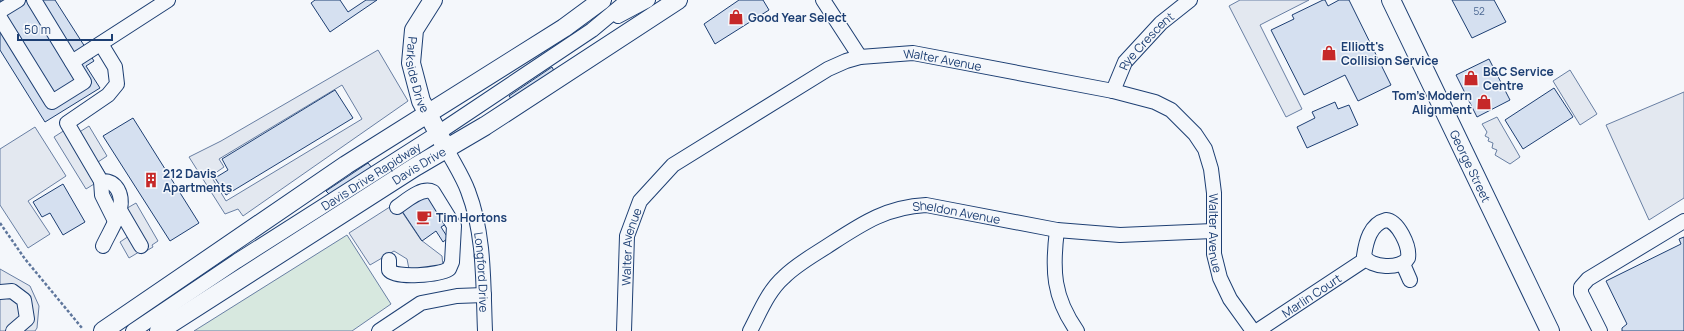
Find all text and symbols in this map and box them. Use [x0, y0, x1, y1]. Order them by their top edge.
house number: 52 [1473, 4, 1485, 18]
shop icon: Good Year Select [727, 8, 745, 26]
street label: Rye Crescent [1114, 8, 1177, 72]
place label: Good Year Select [748, 9, 847, 26]
scale bar [18, 16, 112, 42]
text: 50 m [24, 21, 51, 38]
street label: Parkside Drive [402, 36, 434, 115]
place label: Elliott's Collision Service [1341, 38, 1438, 69]
street label: Walter Avenue [903, 44, 983, 74]
shop icon: Elliott's Collision Service [1320, 44, 1338, 62]
place label: B&C Service Centre [1483, 63, 1554, 94]
shop icon: B&C Service Centre [1462, 69, 1480, 87]
place label: Tom's Modern Alignment [1392, 87, 1472, 118]
shop icon: Tom's Modern Alignment [1475, 93, 1493, 111]
street label: George Street [1446, 127, 1495, 205]
street label: Davis Drive Rapidway [318, 137, 425, 214]
street label: Davis Drive [388, 142, 449, 188]
place label: 212 Davis Apartments [163, 165, 233, 196]
building icon: 212 Davis Apartments [142, 171, 160, 189]
street label: Walter Avenue [1205, 193, 1227, 274]
street label: Sheldon Avenue [911, 196, 1002, 228]
street label: Walter Avenue [617, 205, 645, 286]
cafe icon: Tim Hortons [415, 208, 433, 226]
place label: Tim Hortons [436, 209, 507, 226]
street label: Longford Drive [470, 231, 493, 313]
street label: Marlin Court [1278, 269, 1345, 321]

